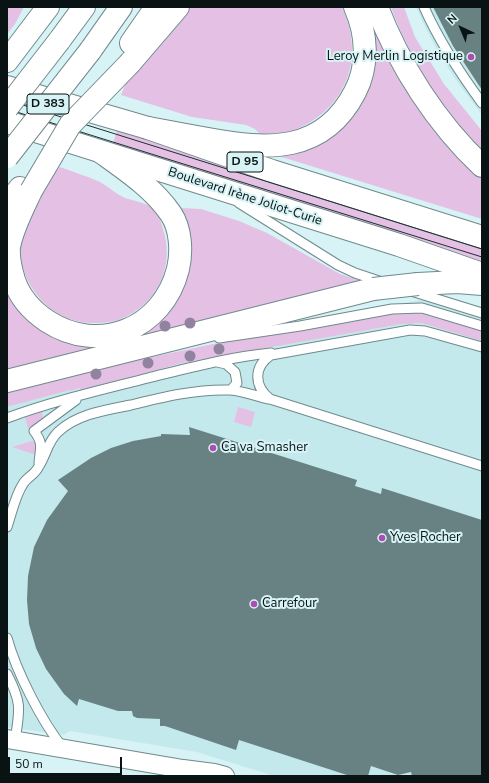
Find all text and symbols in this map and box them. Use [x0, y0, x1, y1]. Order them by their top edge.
north arrow [441, 8, 481, 48]
text: N [444, 11, 460, 27]
place label: Leroy Merlin Logistique [327, 49, 463, 65]
marker: Leroy Merlin Logistique [466, 52, 476, 62]
road number: D 383 [27, 94, 69, 114]
road number: D 95 [227, 152, 263, 172]
street label: Boulevard Irène Joliot-Curie [166, 165, 324, 229]
place label: Ca va Smasher [221, 440, 308, 456]
marker: Ca va Smasher [208, 443, 218, 453]
place label: Yves Rocher [390, 530, 461, 546]
marker: Yves Rocher [377, 533, 387, 543]
place label: Carrefour [262, 596, 317, 612]
marker: Carrefour [249, 599, 259, 609]
scale bar [10, 749, 124, 775]
text: 50 m [15, 756, 43, 772]

